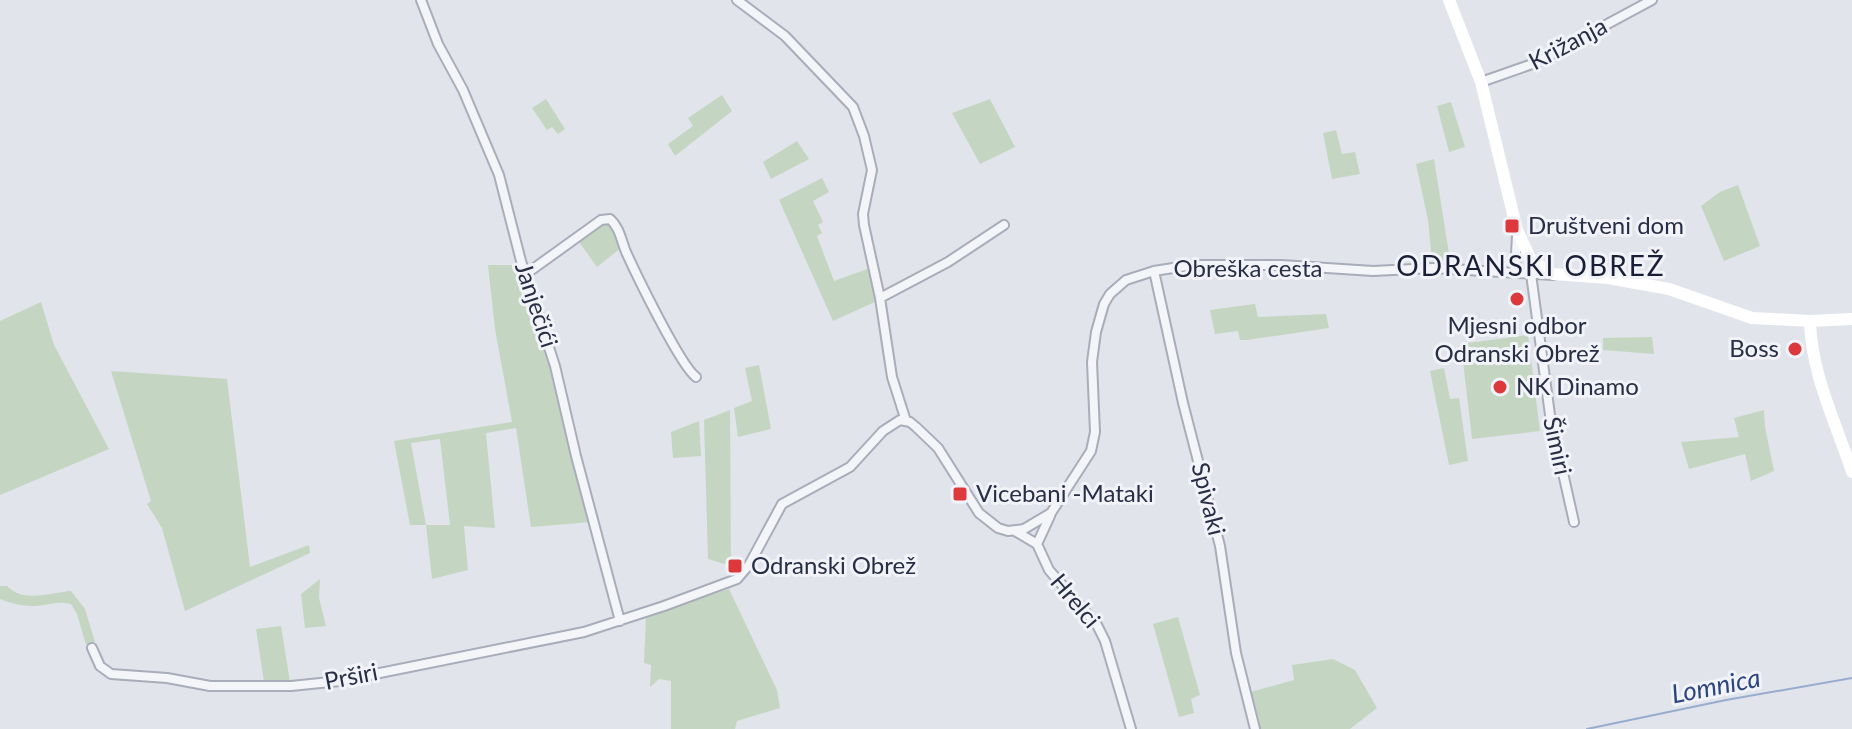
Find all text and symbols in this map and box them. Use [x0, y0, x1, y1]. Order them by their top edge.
street label: Križanja [1523, 10, 1611, 75]
place label: Društveni dom [1528, 210, 1684, 239]
marker: Društveni dom [1503, 217, 1521, 235]
district label: ODRANSKI OBREŽ [1396, 248, 1666, 282]
street label: Obreška cesta [1174, 253, 1322, 282]
street label: Janječići [510, 258, 565, 351]
marker: Mjesni odbor Odranski Obrež [1508, 290, 1526, 308]
place label: Mjesni odbor Odranski Obrež [1434, 310, 1600, 367]
place label: Boss [1729, 333, 1779, 362]
marker: Boss [1786, 340, 1804, 358]
place label: NK Dinamo [1516, 371, 1639, 400]
marker: NK Dinamo [1491, 378, 1509, 396]
street label: Šimiri [1538, 414, 1579, 477]
street label: Spivaki [1186, 459, 1232, 538]
place label: Vicebani -Mataki [976, 478, 1154, 507]
marker: Vicebani -Mataki [951, 485, 969, 503]
place label: Odranski Obrež [751, 550, 916, 579]
marker: Odranski Obrež [726, 557, 744, 575]
street label: Hrelci [1045, 567, 1107, 633]
street label: Prširi [322, 656, 380, 695]
water label: Lomnica [1669, 661, 1763, 709]

